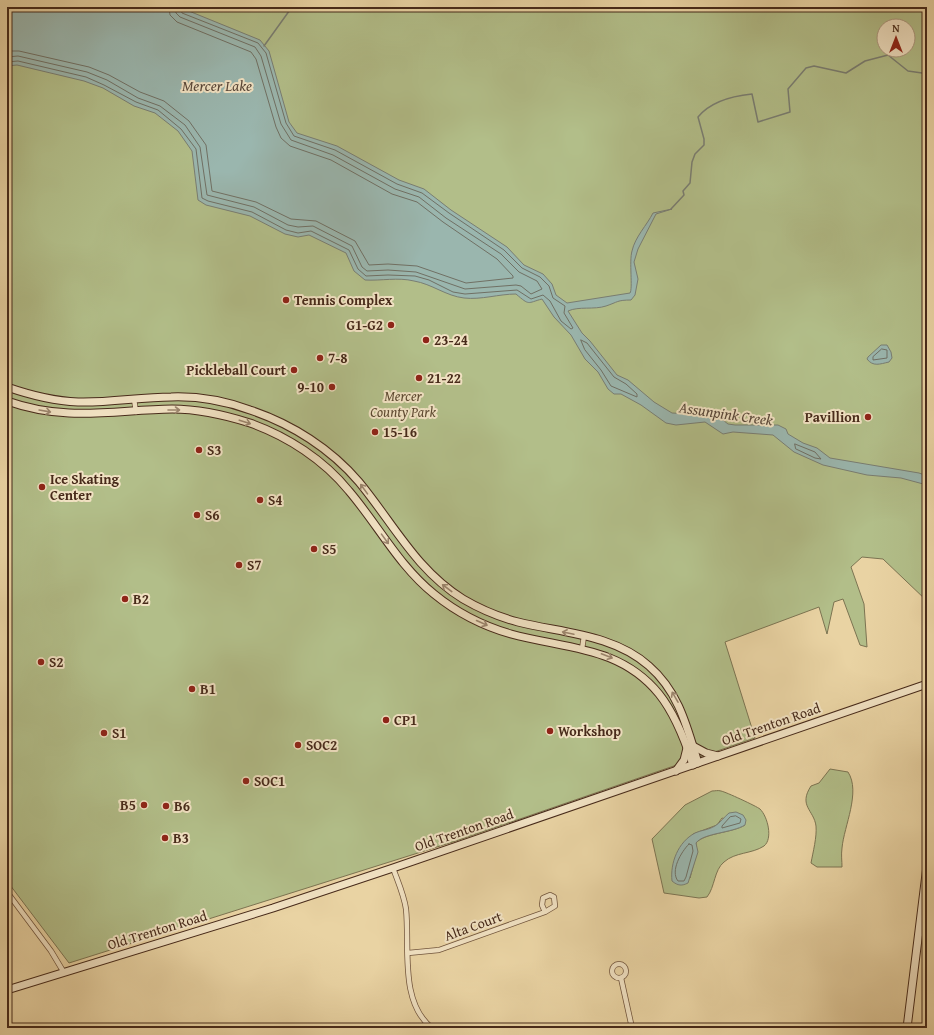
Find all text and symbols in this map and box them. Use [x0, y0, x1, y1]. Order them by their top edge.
north arrow [876, 18, 916, 58]
text: N [892, 20, 900, 36]
water label: Mercer Lake [182, 75, 252, 96]
place label: Tennis Complex [294, 290, 393, 310]
marker: Tennis Complex [281, 295, 291, 305]
place label: G1-G2 [346, 315, 383, 335]
marker: G1-G2 [386, 320, 396, 330]
place label: 23-24 [434, 330, 468, 350]
marker: 23-24 [421, 335, 431, 345]
place label: 7-8 [328, 348, 348, 368]
marker: 7-8 [315, 353, 325, 363]
place label: Pickleball Court [186, 360, 287, 380]
marker: Pickleball Court [289, 365, 299, 375]
place label: 21-22 [427, 368, 461, 388]
marker: 21-22 [414, 373, 424, 383]
place label: 9-10 [297, 377, 324, 397]
marker: 9-10 [327, 382, 337, 392]
park label: Mercer County Park [370, 386, 436, 422]
water label: Assunpink Creek [677, 396, 775, 431]
one-way arrow [167, 406, 180, 414]
one-way arrow [38, 407, 51, 415]
place label: Pavillion [805, 407, 861, 427]
marker: Pavillion [863, 412, 873, 422]
one-way arrow [239, 419, 252, 426]
place label: 15-16 [383, 422, 417, 442]
marker: 15-16 [370, 427, 380, 437]
place label: S3 [207, 440, 222, 460]
marker: S3 [194, 445, 204, 455]
place label: Ice Skating Center [50, 469, 120, 505]
marker: Ice Skating Center [37, 482, 47, 492]
one-way arrow [360, 483, 368, 494]
place label: S4 [268, 490, 283, 510]
marker: S4 [255, 495, 265, 505]
place label: S6 [205, 505, 220, 525]
marker: S6 [192, 510, 202, 520]
one-way arrow [381, 533, 389, 544]
place label: S5 [322, 539, 337, 559]
marker: S5 [309, 544, 319, 554]
place label: S7 [247, 555, 262, 575]
marker: S7 [234, 560, 244, 570]
one-way arrow [442, 584, 453, 592]
place label: B2 [133, 589, 149, 609]
marker: B2 [120, 594, 130, 604]
one-way arrow [475, 620, 487, 627]
one-way arrow [561, 628, 574, 636]
place label: S2 [49, 652, 64, 672]
one-way arrow [600, 652, 612, 660]
marker: S2 [36, 657, 46, 667]
place label: B1 [200, 679, 216, 699]
marker: B1 [187, 684, 197, 694]
one-way arrow [670, 691, 678, 703]
street label: Old Trenton Road [719, 698, 824, 750]
place label: CP1 [394, 710, 417, 730]
marker: CP1 [381, 715, 391, 725]
place label: Workshop [558, 721, 621, 741]
place label: S1 [112, 723, 127, 743]
marker: Workshop [545, 726, 555, 736]
marker: S1 [99, 728, 109, 738]
place label: SOC2 [306, 735, 337, 755]
marker: SOC2 [293, 740, 303, 750]
place label: SOC1 [254, 771, 285, 791]
marker: SOC1 [241, 776, 251, 786]
place label: B5 [120, 795, 136, 815]
place label: B6 [174, 796, 190, 816]
marker: B5 [139, 800, 149, 810]
marker: B6 [161, 801, 171, 811]
street label: Old Trenton Road [412, 804, 517, 856]
place label: B3 [173, 828, 189, 848]
marker: B3 [160, 833, 170, 843]
street label: Old Trenton Road [105, 905, 210, 955]
street label: Alta Court [441, 906, 505, 946]

